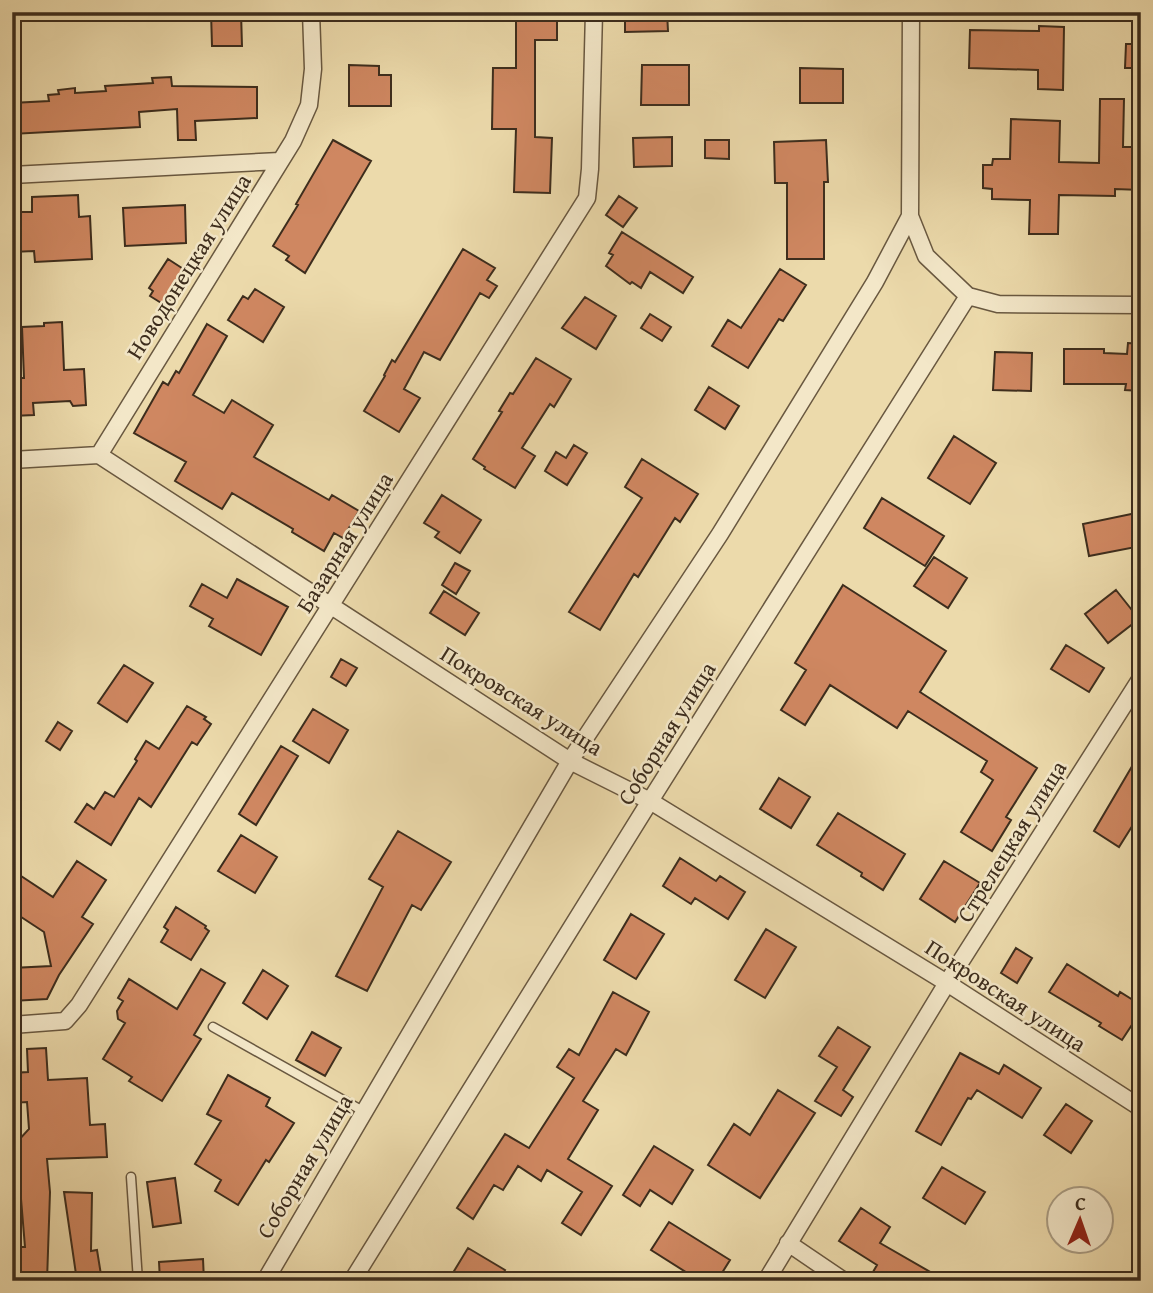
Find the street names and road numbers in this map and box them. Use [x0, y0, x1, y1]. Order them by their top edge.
street label: Новодонецкая улица [118, 167, 259, 365]
street label: Базарная улица [288, 465, 401, 619]
street label: Покровская улица [434, 637, 610, 763]
street label: Соборная улица [609, 655, 723, 811]
street label: Стрелецкая улица [948, 754, 1074, 928]
street label: Покровская улица [919, 931, 1093, 1059]
street label: Соборная улица [248, 1087, 360, 1244]

